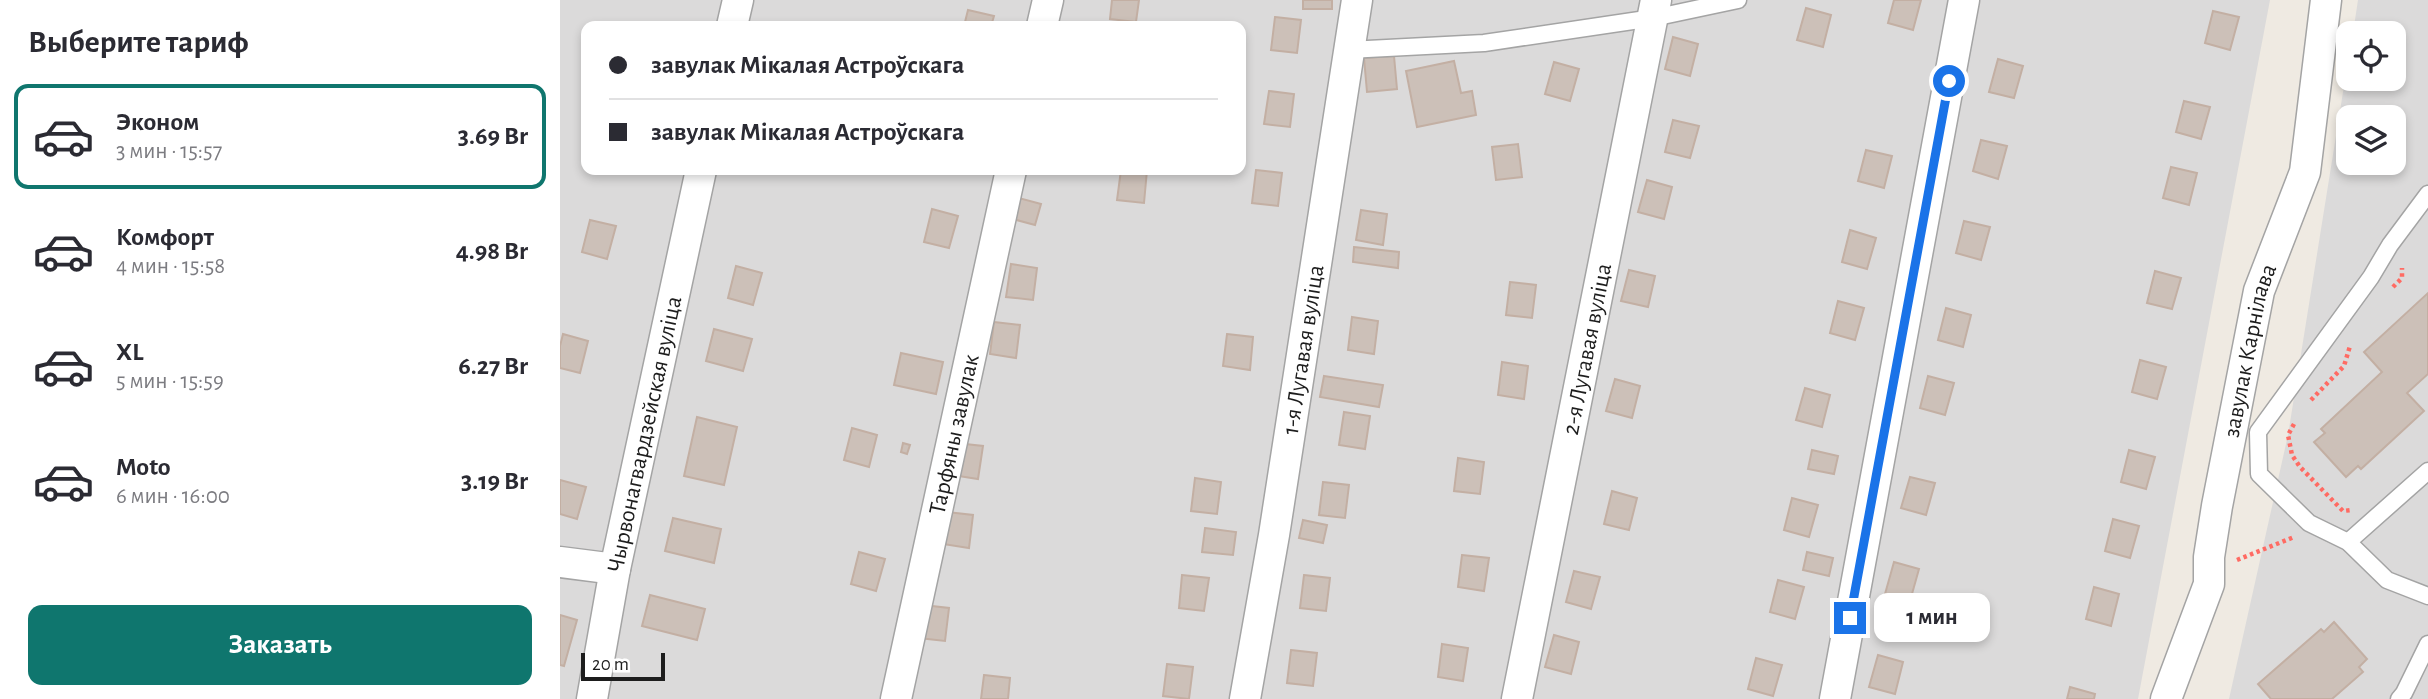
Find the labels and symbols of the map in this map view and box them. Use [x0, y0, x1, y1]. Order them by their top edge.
route start [1933, 65, 1965, 97]
street label: 2-я Лугавая вуліца [1559, 261, 1616, 437]
street label: завулак Карнілава [2220, 261, 2281, 440]
street label: 1-я Лугавая вуліца [1279, 263, 1329, 437]
street label: Чырвонагвардзейская вуліца [604, 294, 686, 575]
street label: Тарфяны завулак [925, 352, 984, 517]
callout: 1 мин [1874, 594, 1990, 642]
route end [1834, 602, 1866, 634]
scale bar [581, 650, 665, 682]

